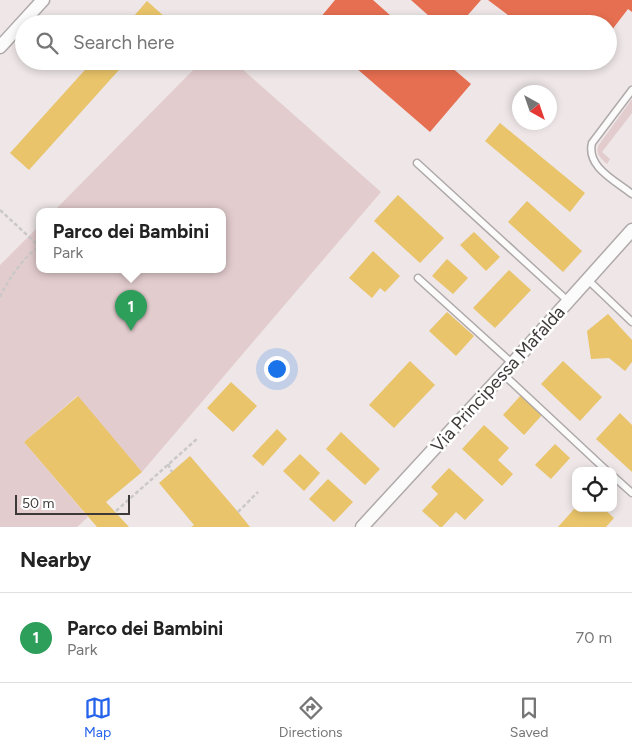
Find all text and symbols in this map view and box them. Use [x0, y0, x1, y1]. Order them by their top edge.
search box [15, 15, 617, 70]
icon: search [33, 29, 61, 57]
text: Search here [73, 31, 175, 54]
north arrow [512, 85, 557, 130]
popup [36, 208, 226, 273]
text: Parco dei Bambini [53, 220, 209, 243]
text: Park [53, 243, 83, 262]
pin: 1 [115, 290, 147, 331]
street label: Via Principessa Mafalda [426, 301, 570, 457]
your location [264, 356, 290, 382]
map controls [572, 467, 617, 512]
button: locate [572, 467, 617, 512]
scale bar [15, 492, 130, 515]
text: 50 m [22, 495, 54, 512]
text: Nearby [20, 547, 91, 572]
text: Parco dei Bambini [67, 617, 223, 640]
text: 1 [33, 628, 39, 647]
text: 70 m [576, 628, 612, 647]
text: Park [67, 640, 97, 659]
tab: Map [84, 694, 112, 741]
tab: Directions [279, 694, 343, 741]
tab: Saved [510, 694, 548, 741]

